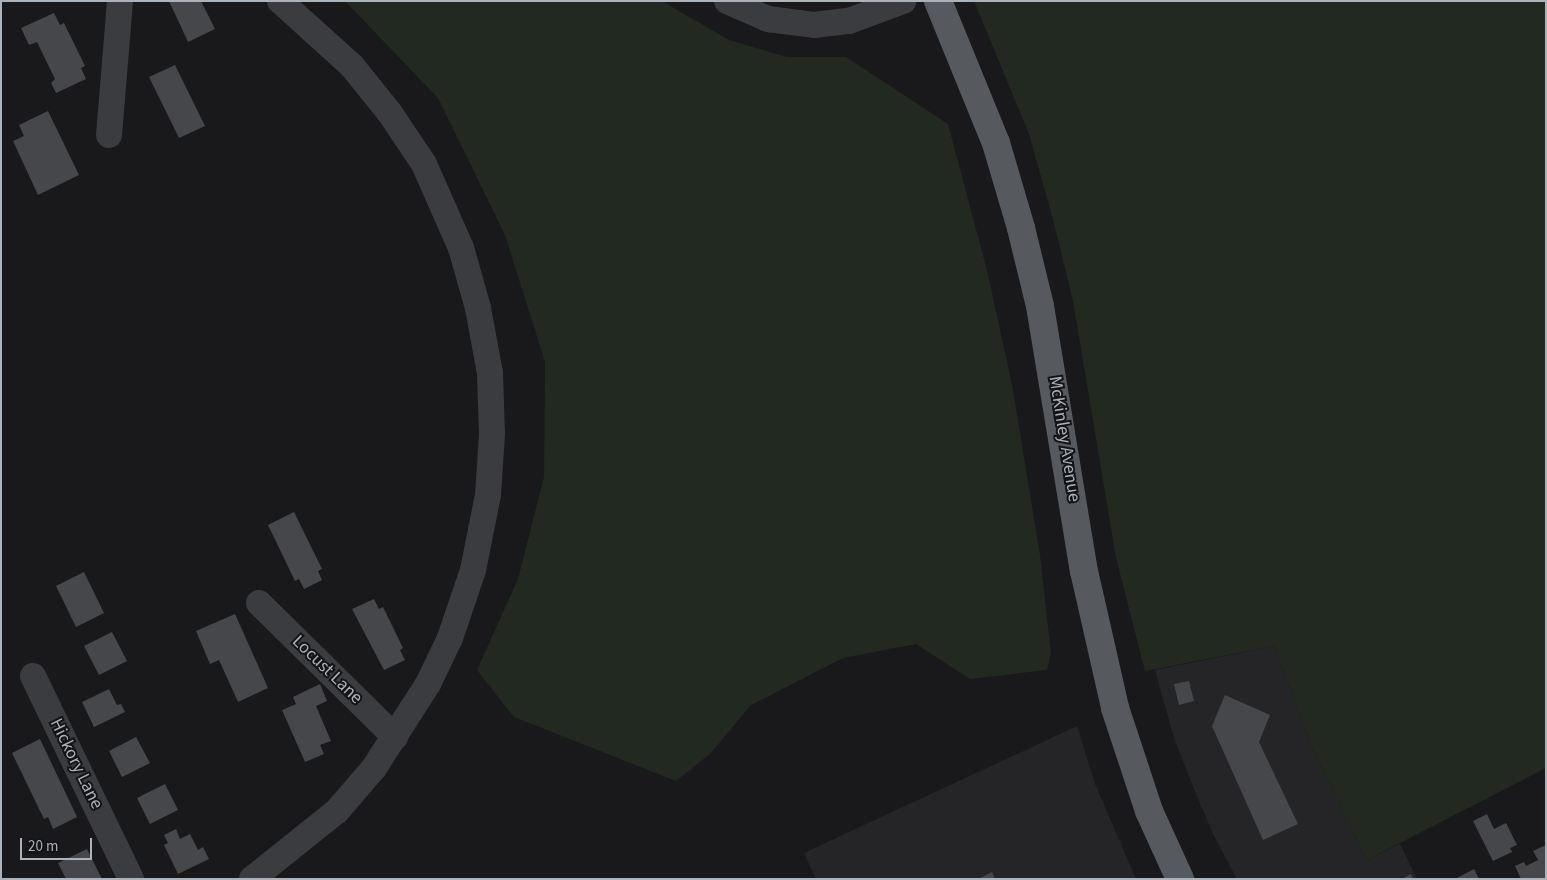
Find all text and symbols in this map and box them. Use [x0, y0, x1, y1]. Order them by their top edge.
street label: McKinley Avenue [1043, 375, 1085, 503]
street label: Locust Lane [287, 631, 367, 709]
street label: Hickory Lane [45, 715, 107, 813]
scale bar [22, 828, 95, 860]
text: 20 m [28, 836, 58, 857]

